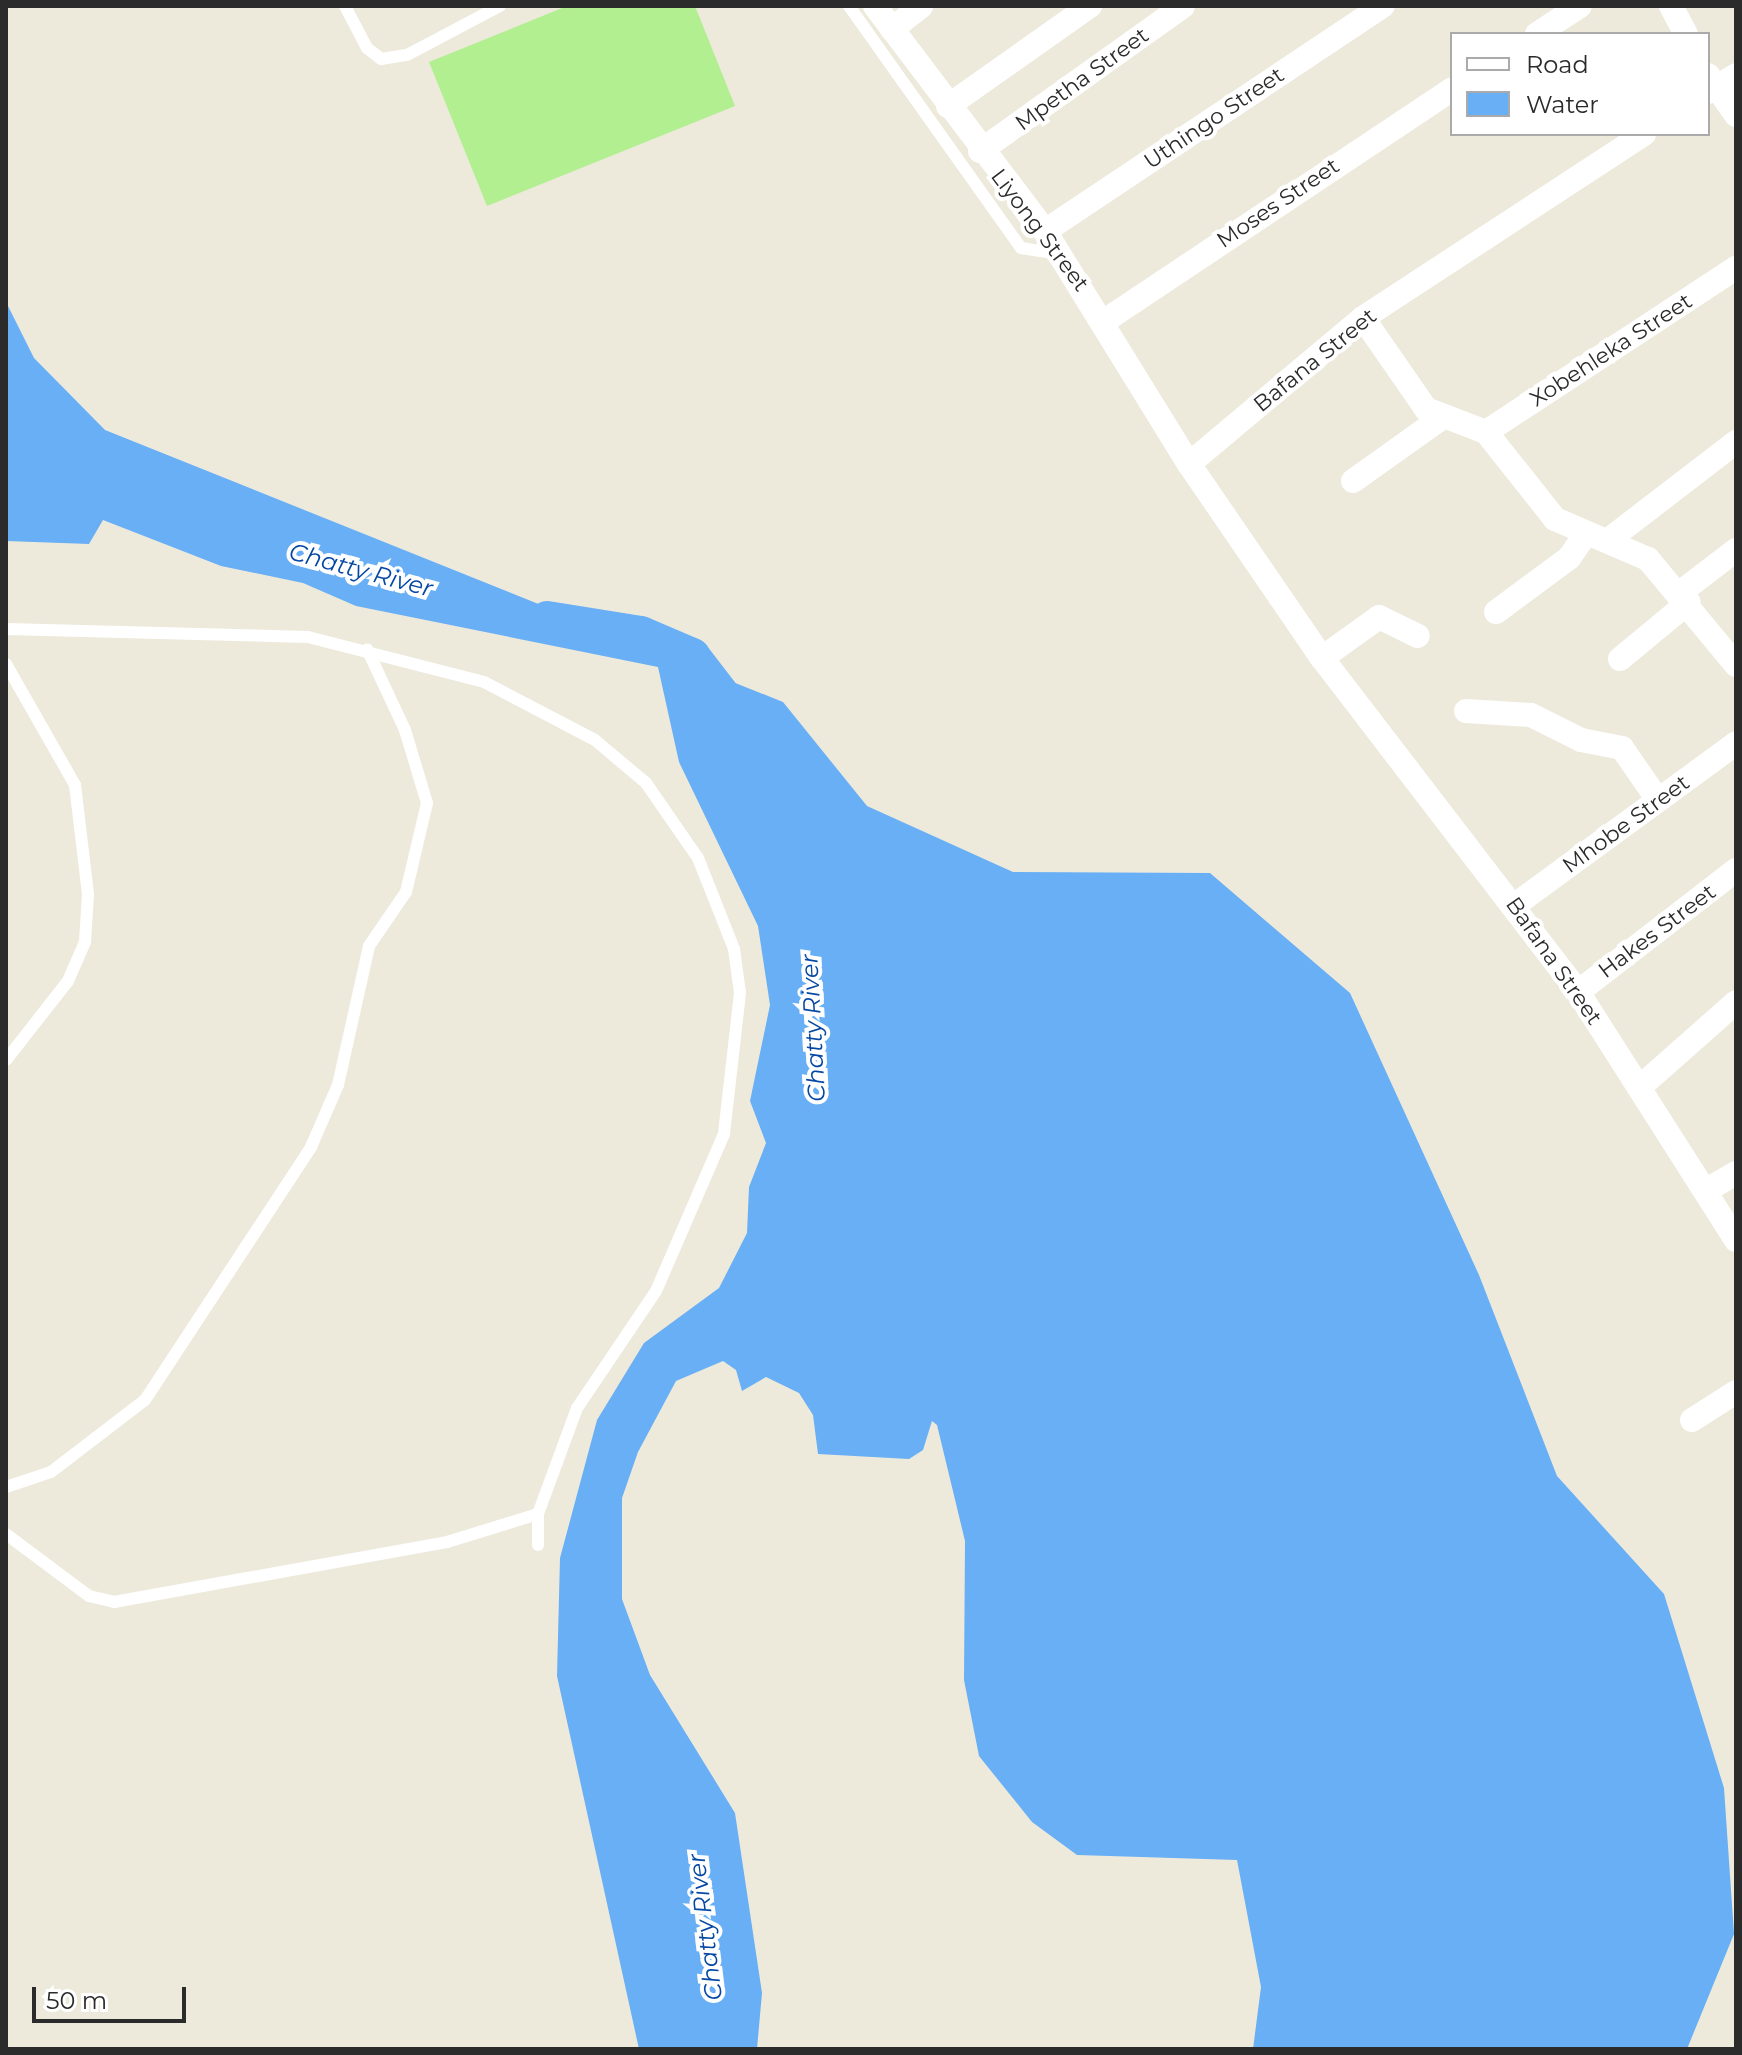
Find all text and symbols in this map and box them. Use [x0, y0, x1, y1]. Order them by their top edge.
street label: Mpetha Street [1010, 22, 1154, 136]
legend [1450, 32, 1710, 136]
text: Road [1526, 50, 1589, 79]
street label: Uthingo Street [1139, 61, 1289, 175]
text: Water [1526, 90, 1599, 119]
street label: Moses Street [1212, 152, 1344, 254]
street label: Liyong Street [985, 164, 1095, 296]
street label: Xobehleka Street [1525, 288, 1697, 412]
street label: Bafana Street [1248, 303, 1382, 417]
water label: Chatty River [286, 537, 436, 603]
street label: Mhobe Street [1558, 769, 1694, 879]
street label: Hakes Street [1593, 878, 1721, 984]
street label: Bafana Street [1500, 892, 1608, 1030]
water label: Chatty River [795, 953, 831, 1103]
water label: Chatty River [682, 1852, 728, 2002]
scale bar [36, 1971, 190, 2021]
text: 50 m [46, 1986, 107, 2015]

